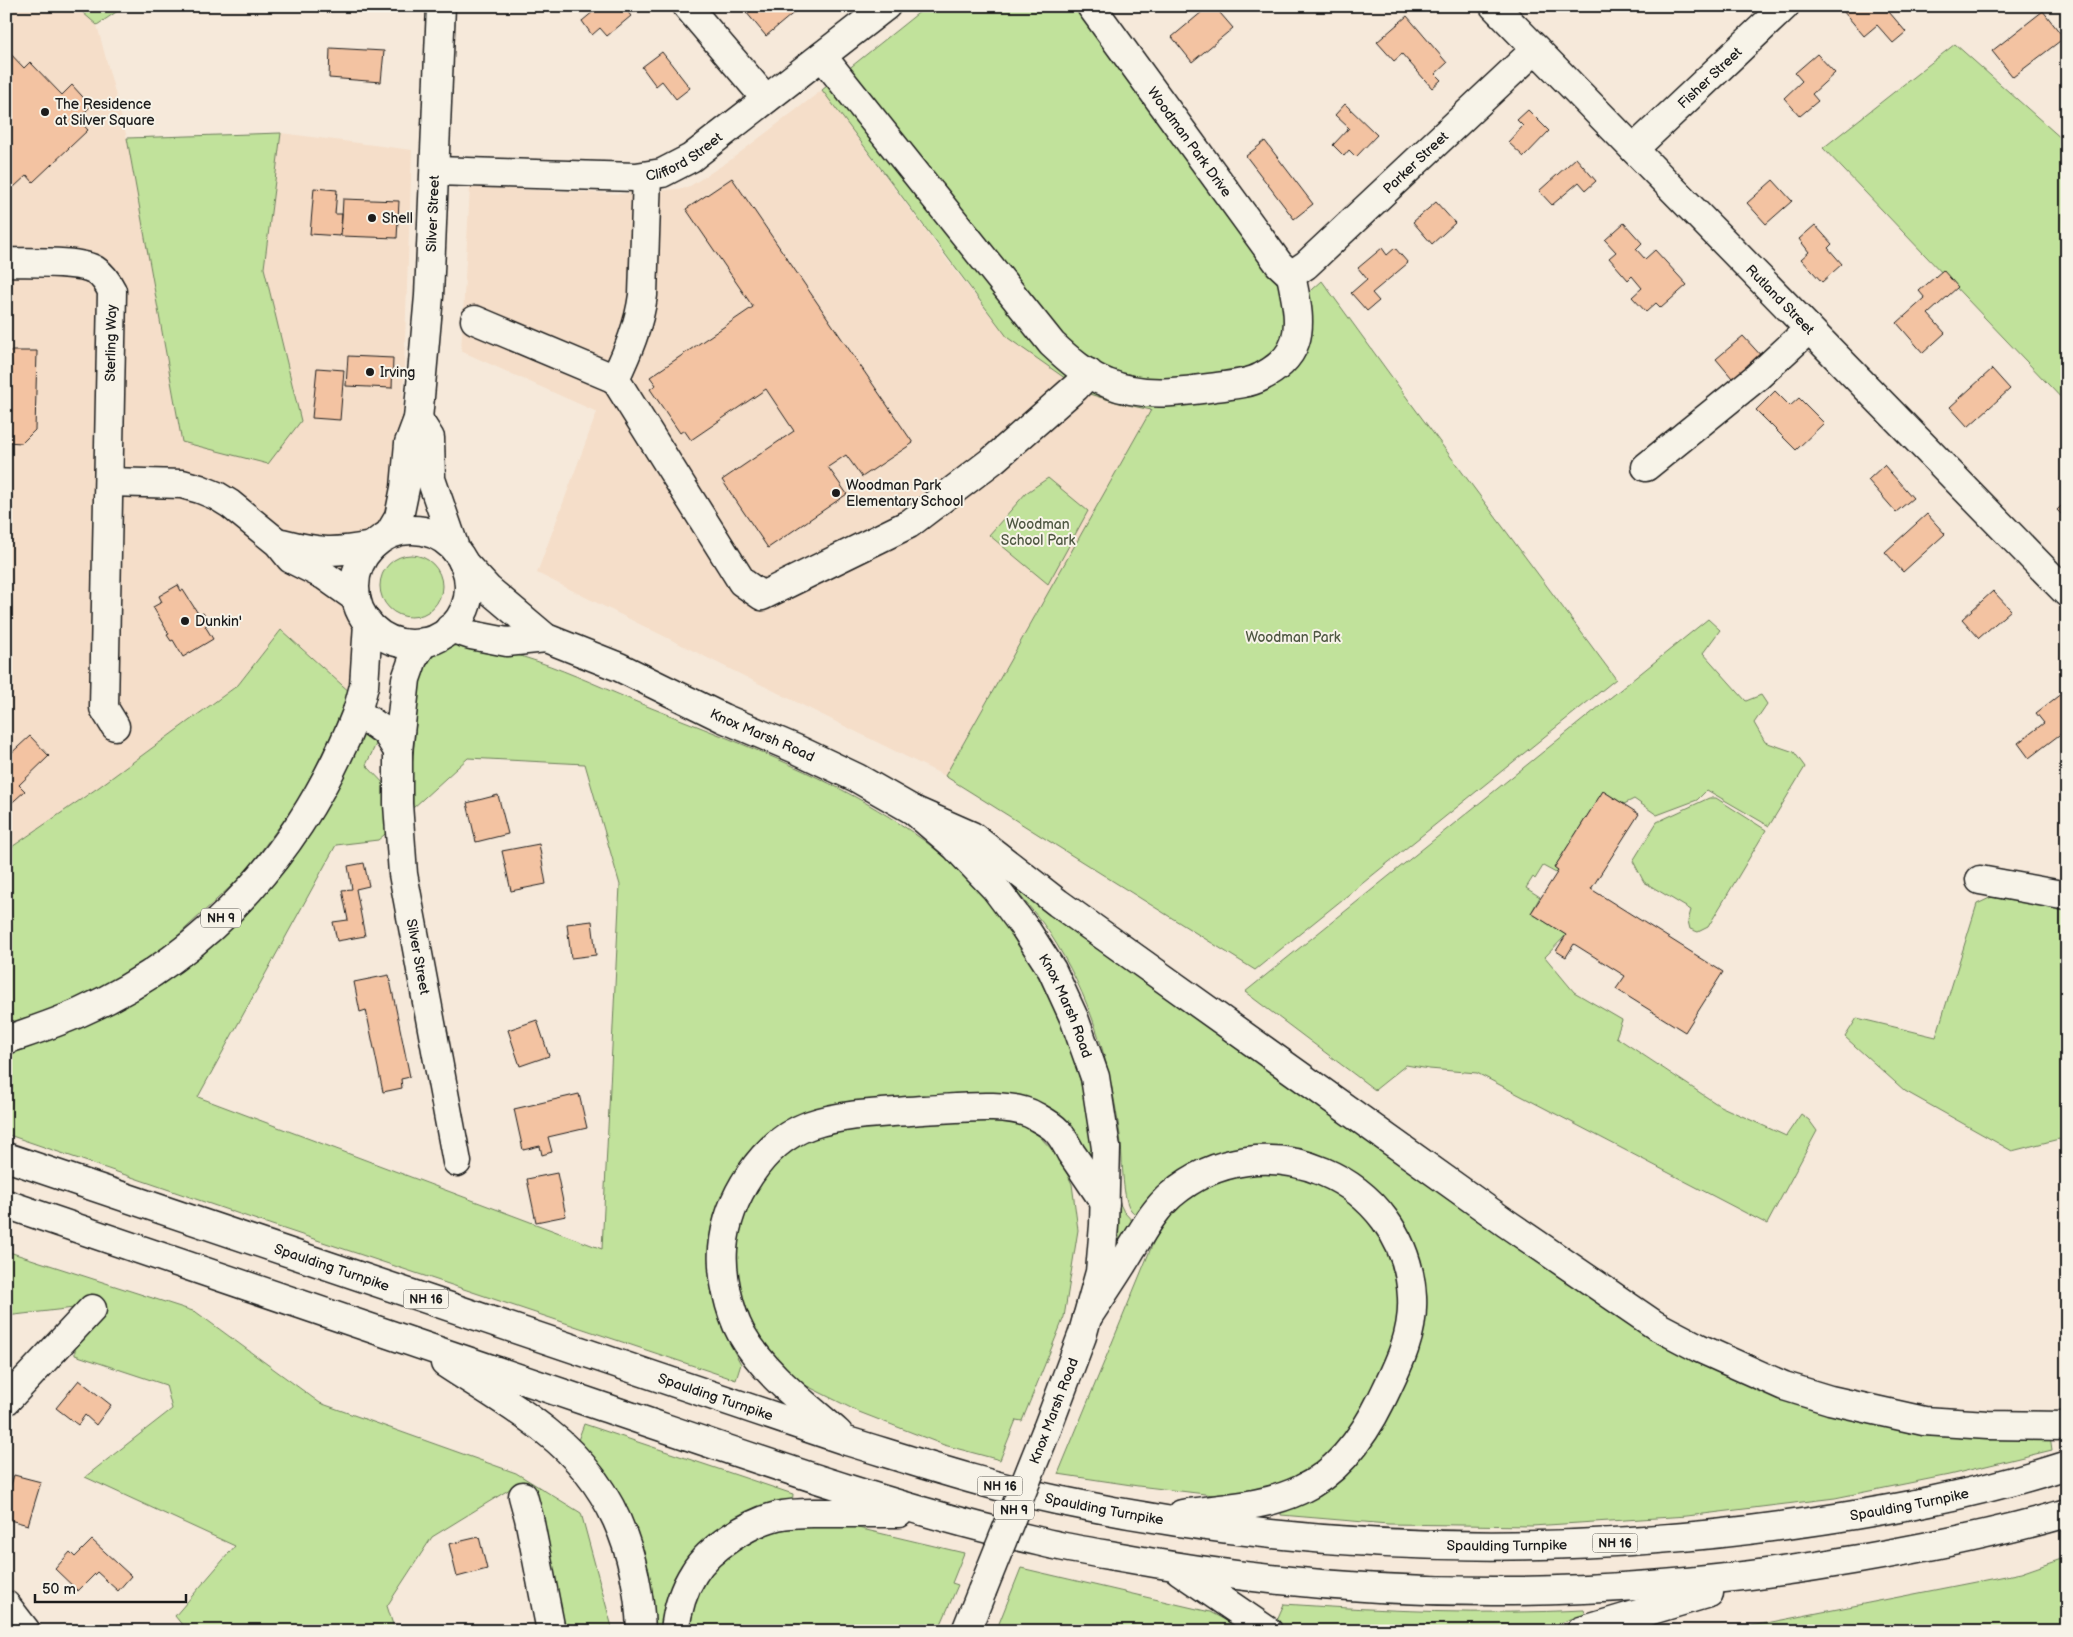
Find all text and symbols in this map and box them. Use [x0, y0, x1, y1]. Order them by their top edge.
street label: Fisher Street [1674, 43, 1746, 112]
street label: Woodman Park Drive [1144, 83, 1236, 200]
place label: The Residence at Silver Square [55, 96, 154, 129]
marker: The Residence at Silver Square [39, 106, 51, 118]
street label: Parker Street [1379, 127, 1452, 197]
street label: Clifford Street [644, 128, 726, 184]
street label: Silver Street [422, 174, 443, 252]
place label: Shell [382, 210, 413, 227]
marker: Shell [366, 212, 378, 224]
street label: Rutland Street [1743, 261, 1819, 338]
street label: Sterling Way [102, 303, 120, 382]
place label: Irving [380, 364, 415, 381]
marker: Irving [364, 366, 376, 378]
place label: Woodman Park Elementary School [846, 477, 964, 510]
marker: Woodman Park Elementary School [830, 487, 842, 499]
park label: Woodman School Park [1001, 516, 1075, 549]
place label: Dunkin' [195, 613, 242, 630]
marker: Dunkin' [179, 615, 191, 627]
park label: Woodman Park [1245, 629, 1341, 646]
street label: Knox Marsh Road [707, 705, 817, 765]
road number: NH 9 [201, 908, 241, 928]
street label: Silver Street [403, 917, 434, 997]
street label: Knox Marsh Road [1035, 950, 1096, 1060]
street label: Spaulding Turnpike [272, 1240, 392, 1294]
road number: NH 16 [404, 1290, 448, 1308]
street label: Knox Marsh Road [1026, 1356, 1082, 1466]
street label: Spaulding Turnpike [656, 1369, 775, 1424]
road number: NH 16 [978, 1476, 1022, 1495]
street label: Spaulding Turnpike [1849, 1484, 1970, 1524]
street label: Spaulding Turnpike [1043, 1489, 1165, 1528]
road number: NH 9 [994, 1500, 1034, 1520]
road number: NH 16 [1592, 1534, 1638, 1552]
street label: Spaulding Turnpike [1447, 1536, 1568, 1554]
scale bar [35, 1572, 186, 1604]
text: 50 m [42, 1580, 76, 1599]

